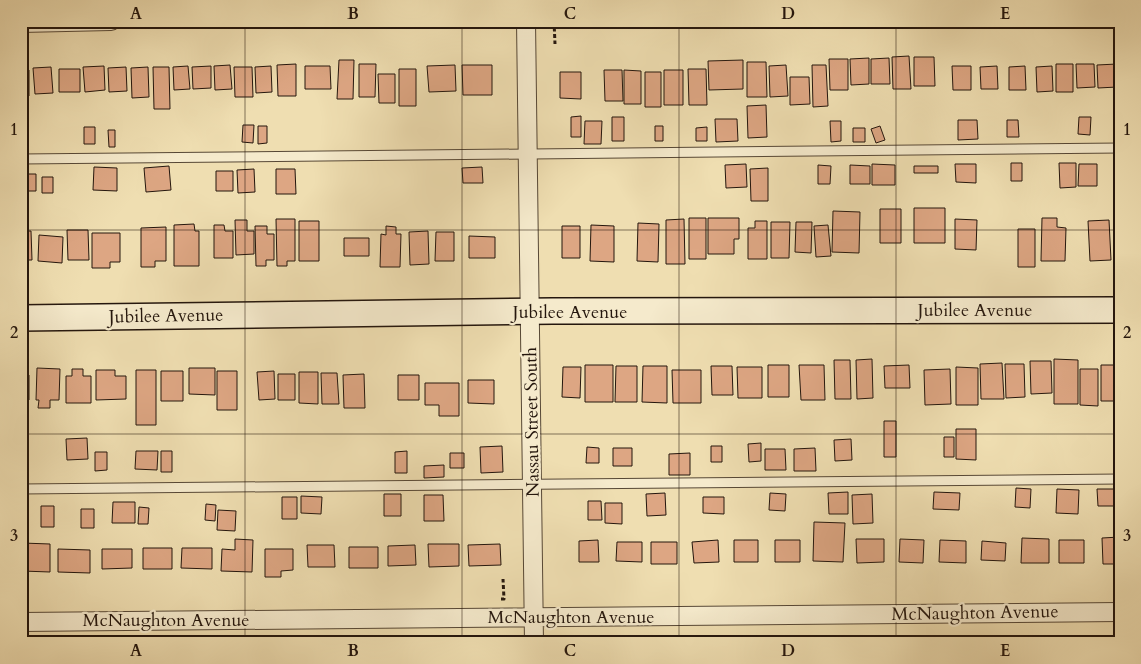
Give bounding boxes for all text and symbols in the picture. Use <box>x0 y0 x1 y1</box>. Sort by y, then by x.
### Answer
text: A <box>130 3 142 25</box>
text: B <box>347 3 359 25</box>
text: C <box>564 3 576 25</box>
text: D <box>781 3 795 25</box>
text: E <box>1000 3 1010 25</box>
text: 1 <box>10 119 18 141</box>
text: 1 <box>1123 119 1131 141</box>
street label: Jubilee Avenue <box>915 298 1032 323</box>
street label: Jubilee Avenue <box>510 300 627 325</box>
street label: Jubilee Avenue <box>105 302 224 330</box>
text: 2 <box>10 322 18 344</box>
text: 2 <box>1123 322 1131 344</box>
street label: Nassau Street South <box>518 347 546 497</box>
text: 3 <box>10 525 18 547</box>
text: 3 <box>1123 525 1131 547</box>
street label: McNaughton Avenue <box>891 599 1059 627</box>
street label: McNaughton Avenue <box>488 605 655 630</box>
street label: McNaughton Avenue <box>83 608 250 633</box>
text: A <box>130 640 142 662</box>
text: B <box>347 640 359 662</box>
text: C <box>564 640 576 662</box>
text: D <box>781 640 795 662</box>
text: E <box>1000 640 1010 662</box>

